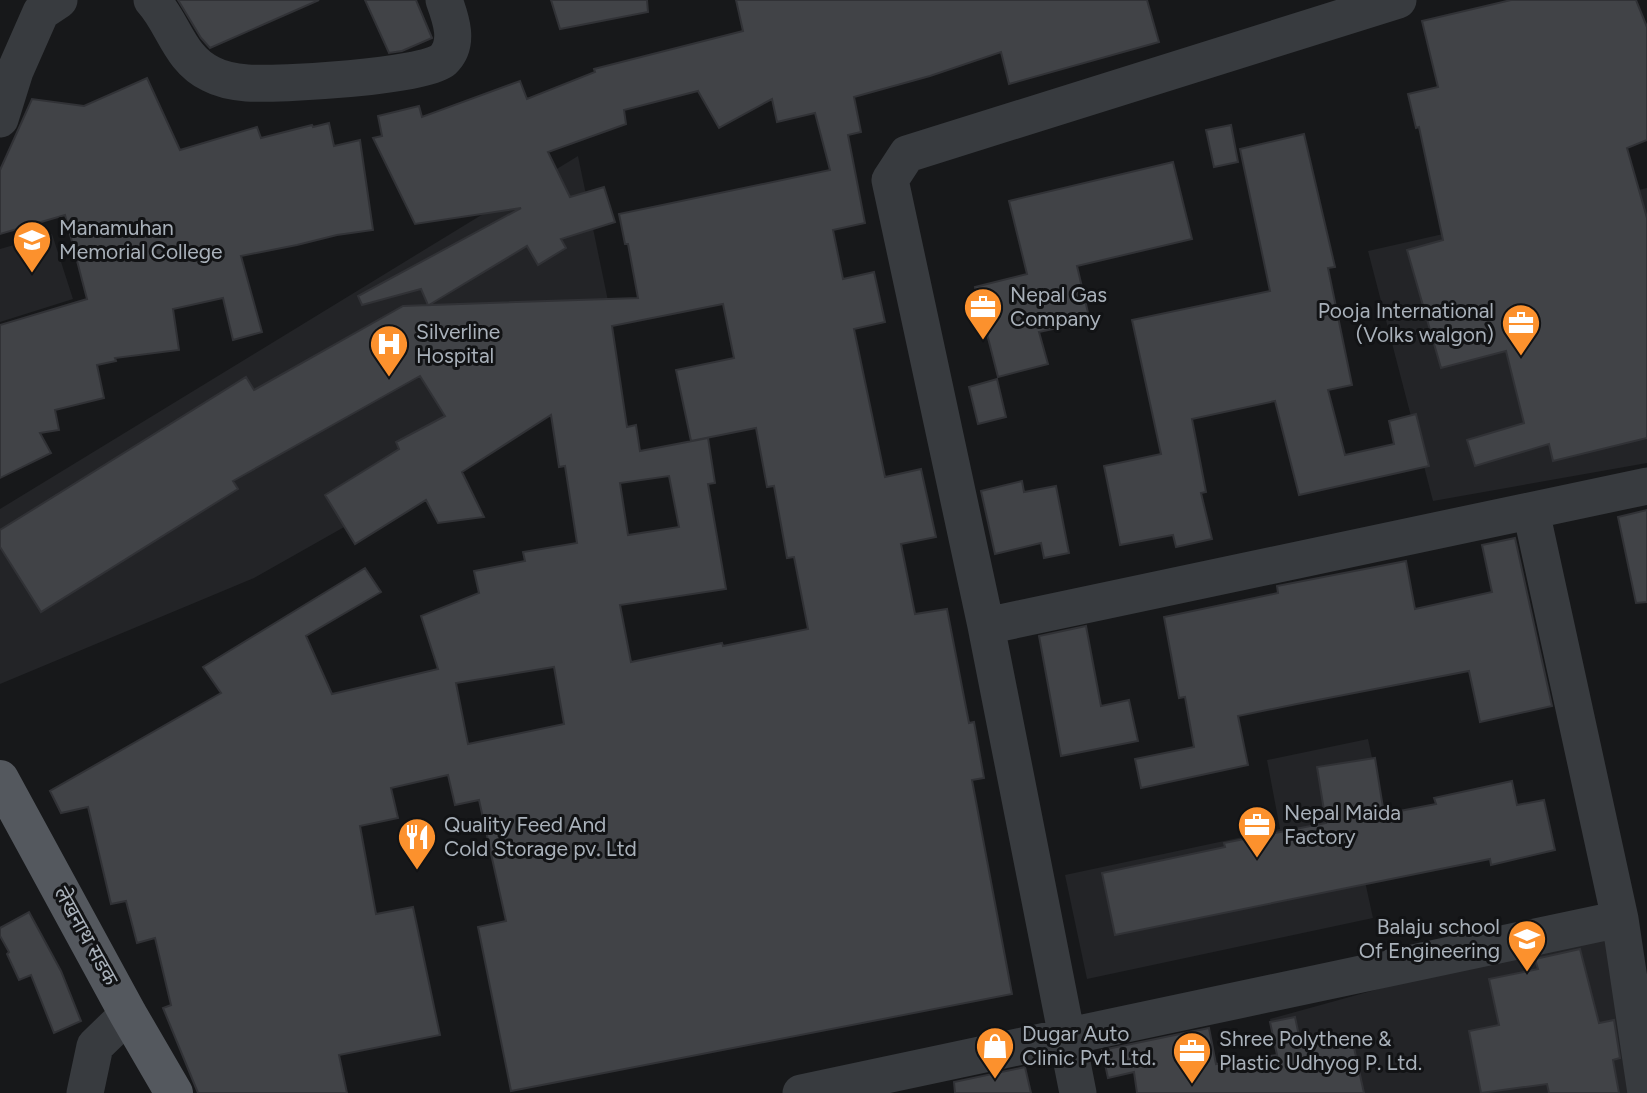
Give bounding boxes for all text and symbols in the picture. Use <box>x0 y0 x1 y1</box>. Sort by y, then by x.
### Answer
place label: Manamuhan Memorial College <box>59 215 223 264</box>
school or university icon: Manamuhan Memorial College <box>11 219 53 274</box>
place label: Nepal Gas Company <box>1010 282 1107 331</box>
office icon: Nepal Gas Company <box>962 286 1004 341</box>
place label: Pooja International (Volks walgon) <box>1318 298 1494 347</box>
office icon: Pooja International (Volks walgon) <box>1500 302 1542 357</box>
place label: Silverline Hospital <box>416 319 500 368</box>
hospital icon: Silverline Hospital <box>368 323 410 378</box>
place label: Nepal Maida Factory <box>1284 800 1401 849</box>
office icon: Nepal Maida Factory <box>1236 804 1278 859</box>
place label: Quality Feed And Cold Storage pv. Ltd <box>444 812 637 861</box>
restaurant icon: Quality Feed And Cold Storage pv. Ltd <box>396 816 438 871</box>
street label: लेखनाथ सडक <box>49 882 124 990</box>
place label: Balaju school Of Engineering <box>1359 914 1500 963</box>
school or university icon: Balaju school Of Engineering <box>1506 918 1548 973</box>
place label: Dugar Auto Clinic Pvt. Ltd. <box>1022 1021 1156 1070</box>
shop icon: Dugar Auto Clinic Pvt. Ltd. <box>974 1025 1016 1080</box>
place label: Shree Polythene & Plastic Udhyog P. Ltd. <box>1219 1026 1422 1075</box>
office icon: Shree Polythene & Plastic Udhyog P. Ltd. <box>1171 1030 1213 1085</box>

